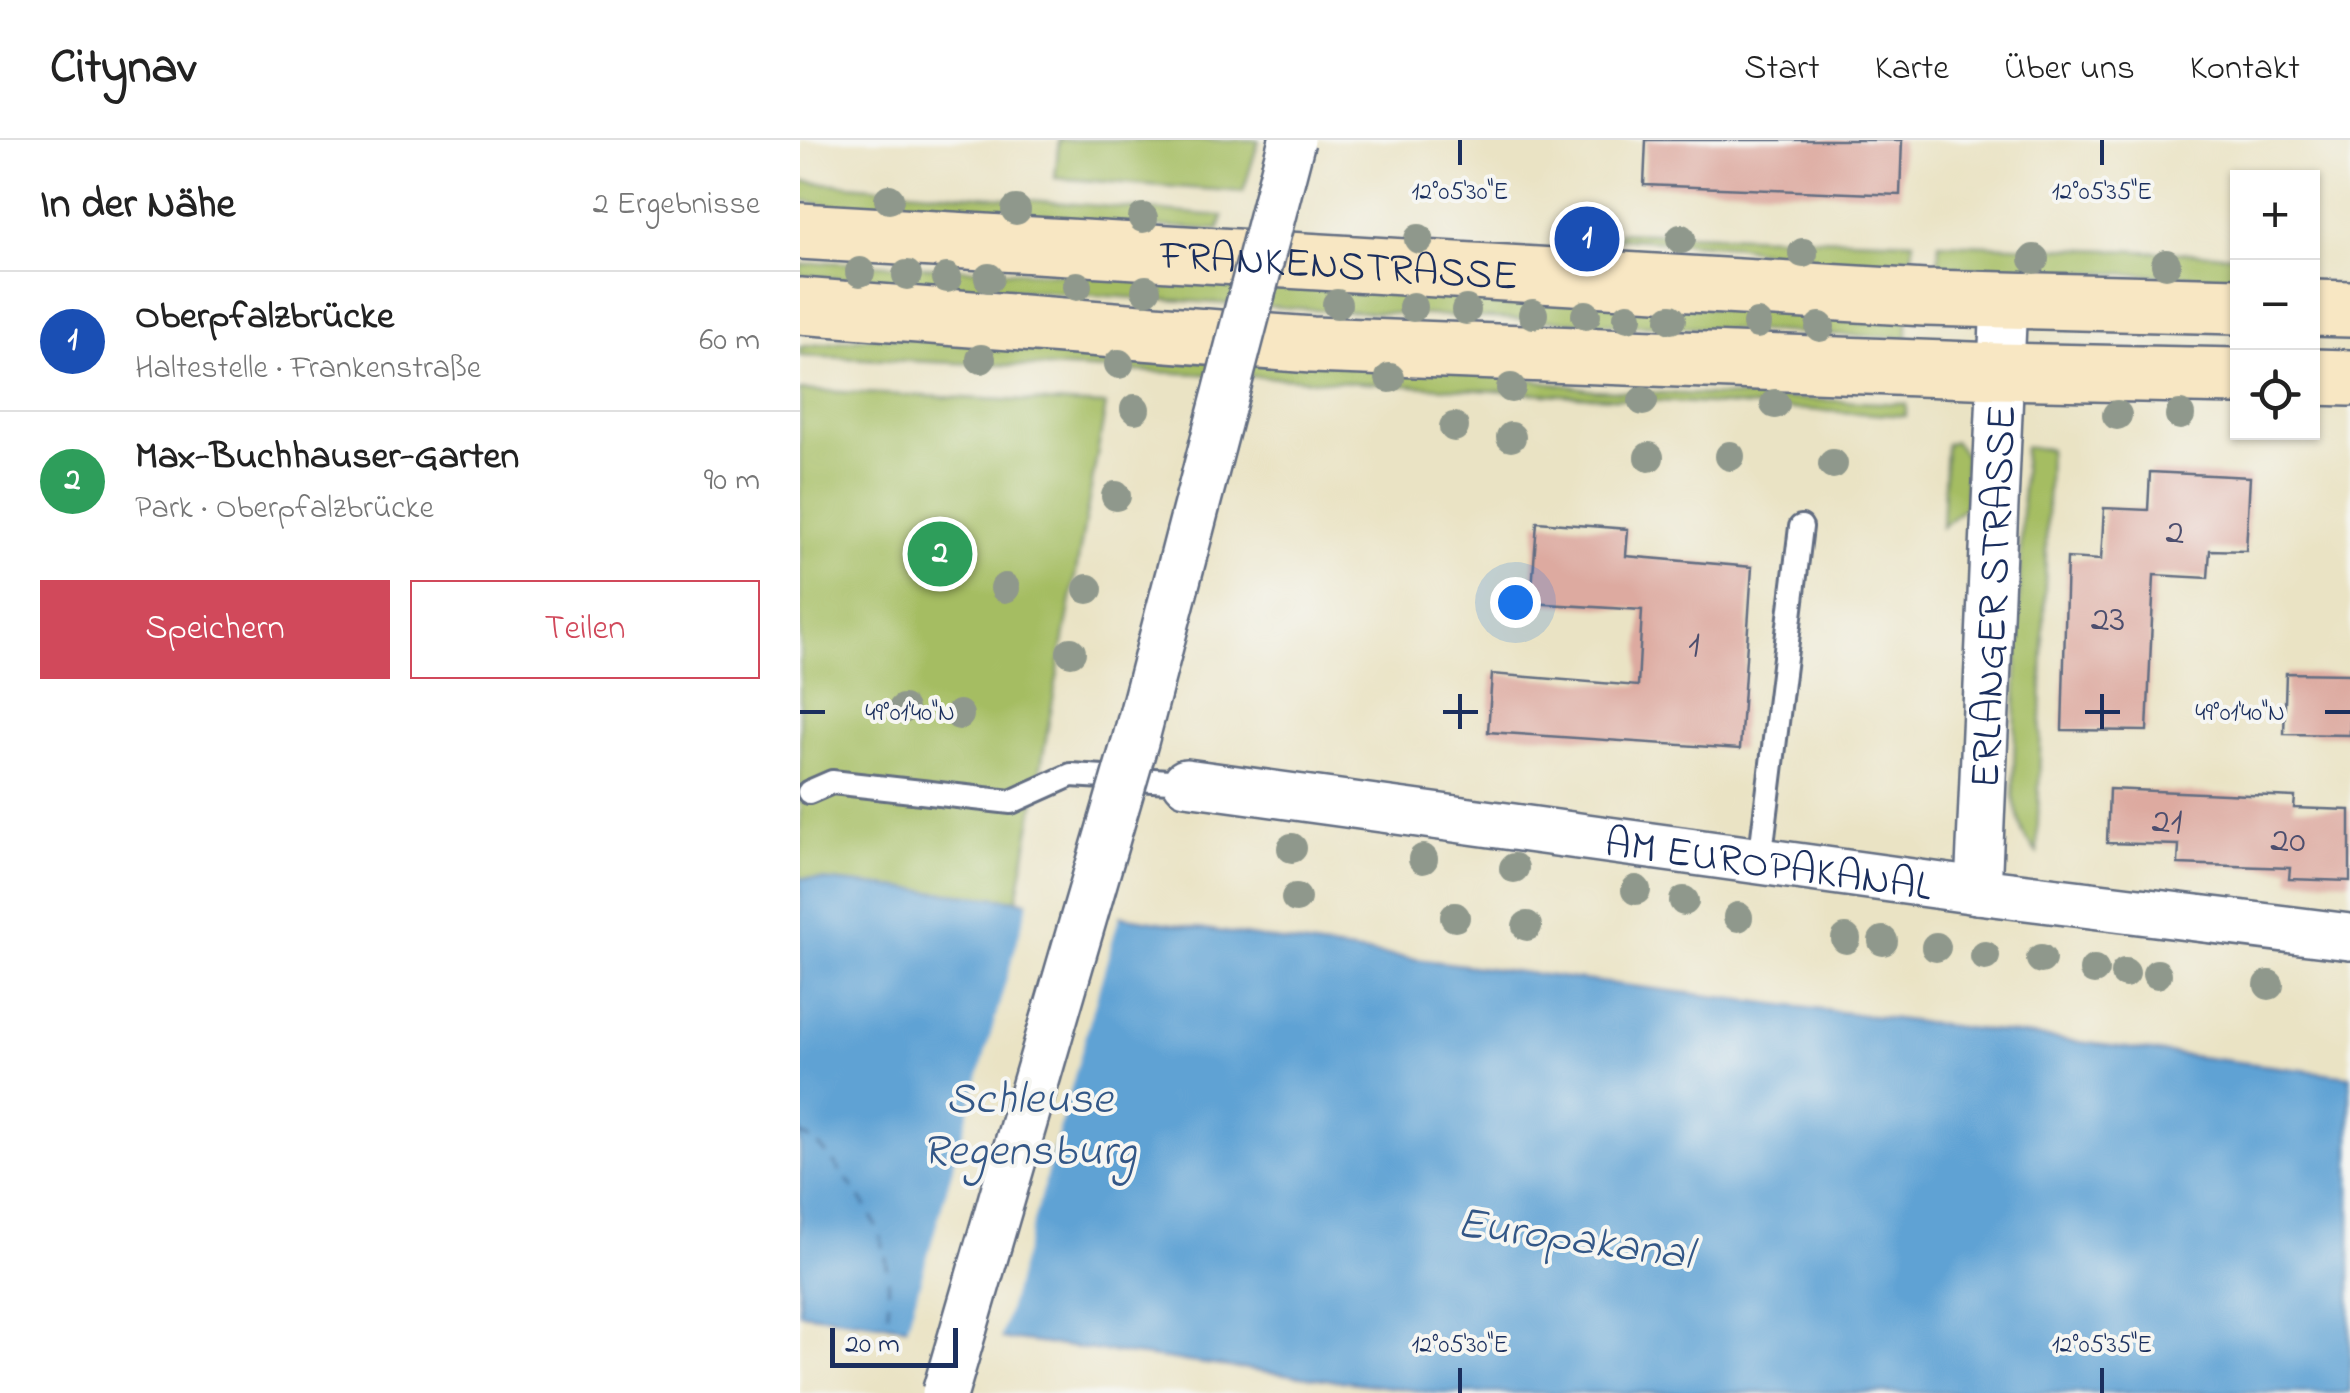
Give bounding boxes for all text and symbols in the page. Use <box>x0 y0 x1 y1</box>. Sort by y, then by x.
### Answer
text: Citynav <box>50 34 196 104</box>
text: Start <box>1744 44 1820 95</box>
text: Karte <box>1875 44 1949 95</box>
text: Über uns <box>2004 44 2135 95</box>
text: Kontakt <box>2190 44 2300 95</box>
map controls <box>2230 170 2320 440</box>
button: + <box>2230 170 2320 260</box>
text: In der Nähe <box>40 175 235 236</box>
text: 12°05'30"E <box>1412 175 1508 211</box>
text: 12°05'35"E <box>2052 175 2152 211</box>
text: 2 Ergebnisse <box>593 182 760 229</box>
pin: 1 <box>1554 202 1620 276</box>
street label: FRANKENSTRASSE <box>1157 226 1519 309</box>
button: − <box>2230 260 2320 350</box>
text: Oberpfalzbrücke <box>135 290 394 346</box>
text: 1 <box>67 318 78 365</box>
text: 60 m <box>699 318 760 365</box>
text: Haltestelle · Frankenstraße <box>135 346 481 393</box>
button: locate <box>2230 350 2320 440</box>
street label: ERLANGER STRASSE <box>1957 404 2034 789</box>
text: Max-Buchhauser-Garten <box>135 430 519 486</box>
text: 2 <box>65 458 80 505</box>
text: 90 m <box>704 458 760 505</box>
text: Park · Oberpfalzbrücke <box>135 486 434 533</box>
house number: 2 <box>2166 506 2184 562</box>
pin: 2 <box>908 516 972 592</box>
your location <box>1490 577 1541 628</box>
button: Speichern <box>40 580 390 679</box>
button: Teilen <box>410 580 760 679</box>
house number: 23 <box>2091 593 2125 649</box>
house number: 1 <box>1688 618 1700 674</box>
text: 49°01'40"N <box>865 696 955 732</box>
text: 49°01'40"N <box>2195 696 2285 732</box>
house number: 21 <box>2152 795 2182 851</box>
street label: AM EUROPAKANAL <box>1601 814 1935 919</box>
house number: 20 <box>2270 814 2306 870</box>
water label: Schleuse Regensburg <box>922 1068 1137 1186</box>
water label: Europakanal <box>1452 1192 1702 1291</box>
scale bar <box>830 1323 958 1368</box>
text: 20 m <box>845 1325 900 1366</box>
text: 12°05'30"E <box>1412 1328 1508 1364</box>
text: 12°05'35"E <box>2052 1328 2152 1364</box>

